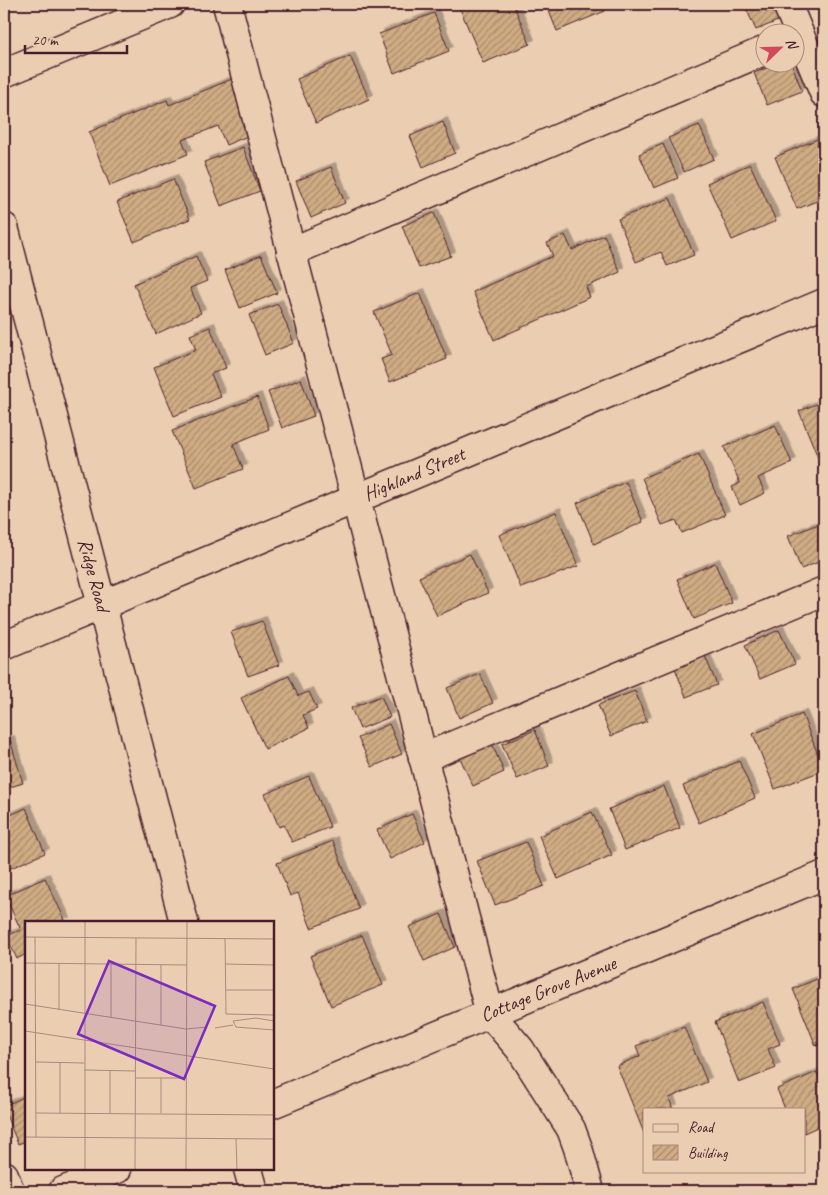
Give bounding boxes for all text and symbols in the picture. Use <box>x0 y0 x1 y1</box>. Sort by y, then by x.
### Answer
scale bar <box>25 22 128 54</box>
north arrow <box>756 22 806 72</box>
text: 20 m <box>32 31 59 50</box>
text: N <box>782 36 802 53</box>
street label: Highland Street <box>360 441 471 507</box>
street label: Ridge Road <box>72 536 117 617</box>
inset map <box>25 921 274 1170</box>
street label: Cottage Grove Avenue <box>477 950 621 1028</box>
legend <box>643 1108 806 1172</box>
text: Road <box>688 1118 715 1137</box>
text: Building <box>688 1144 728 1163</box>

